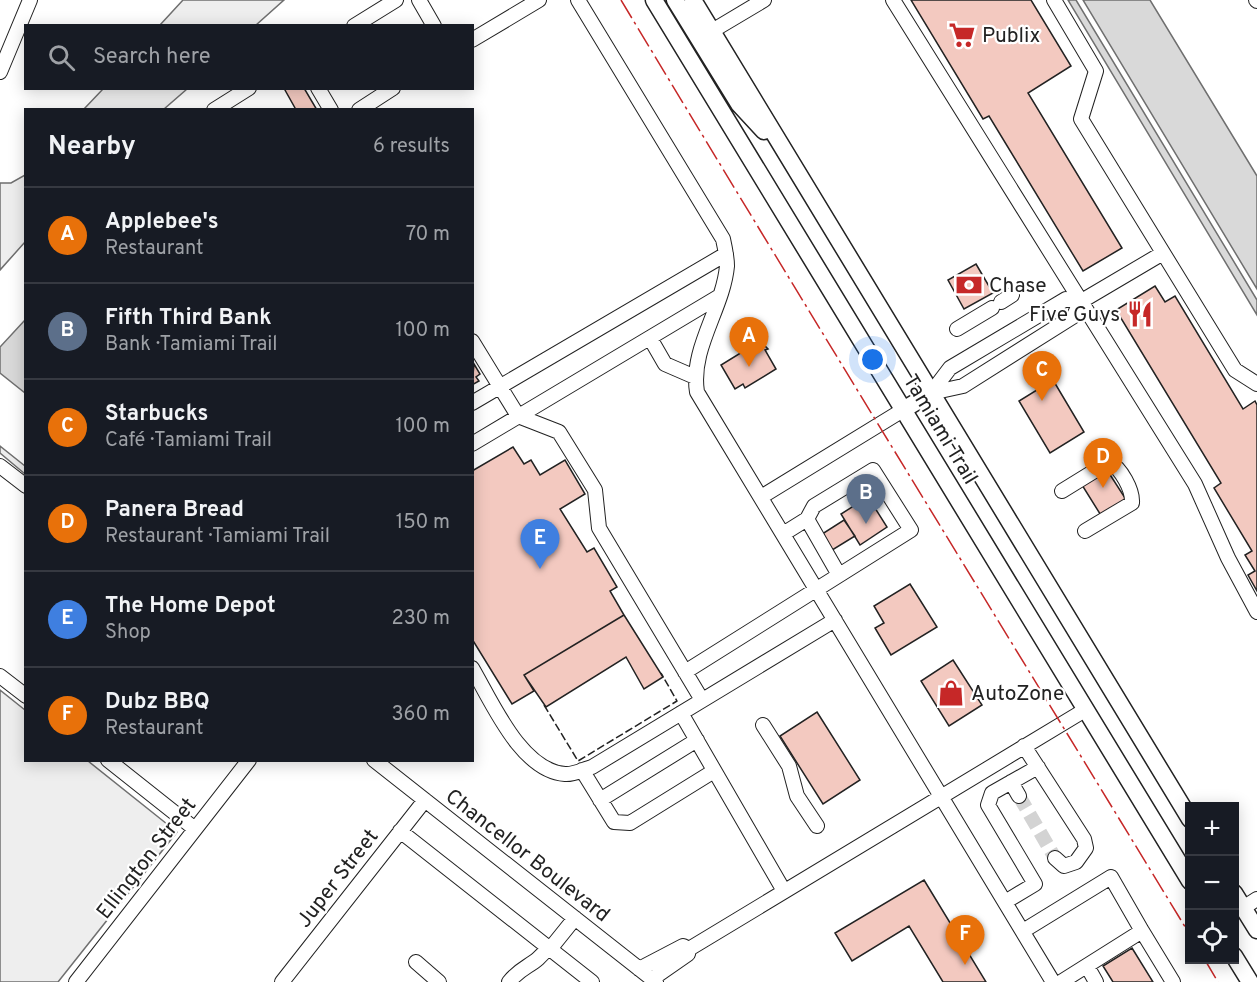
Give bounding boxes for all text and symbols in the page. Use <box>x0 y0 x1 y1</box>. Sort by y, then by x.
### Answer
supermarket icon: Publix <box>947 20 977 50</box>
place label: Publix <box>982 23 1040 50</box>
search box <box>24 24 474 90</box>
icon: search <box>45 41 78 74</box>
text: Search here <box>93 44 211 71</box>
text: Nearby <box>48 131 136 164</box>
text: 6 results <box>373 134 450 160</box>
text: Applebee's <box>105 209 219 236</box>
text: A <box>60 222 75 248</box>
text: 70 m <box>406 222 450 248</box>
text: Restaurant <box>105 236 204 262</box>
bank icon: Chase <box>954 270 984 300</box>
place label: Chase <box>989 273 1047 300</box>
restaurant icon: Five Guys <box>1125 299 1155 329</box>
place label: Five Guys <box>1029 302 1120 329</box>
text: Fifth Third Bank <box>105 305 271 332</box>
text: B <box>61 318 74 344</box>
text: 100 m <box>395 318 450 344</box>
pin: A <box>730 318 768 367</box>
text: Bank · Tamiami Trail <box>105 332 278 358</box>
your location <box>858 345 887 374</box>
pin: C <box>1022 352 1062 401</box>
street label: Tamiami Trail <box>896 370 983 490</box>
text: Starbucks <box>105 401 208 428</box>
text: C <box>61 414 74 440</box>
text: 100 m <box>395 414 450 440</box>
text: Café · Tamiami Trail <box>105 428 272 454</box>
pin: D <box>1084 438 1122 488</box>
pin: B <box>846 474 886 524</box>
text: Panera Bread <box>105 497 244 524</box>
text: D <box>60 510 75 536</box>
text: 150 m <box>396 510 450 536</box>
pin: E <box>520 520 560 569</box>
text: Restaurant · Tamiami Trail <box>105 524 330 550</box>
text: The Home Depot <box>105 593 276 620</box>
text: E <box>61 606 74 632</box>
text: 230 m <box>391 606 450 632</box>
text: Shop <box>105 620 151 646</box>
shop icon: AutoZone <box>936 678 966 708</box>
place label: AutoZone <box>971 681 1064 708</box>
text: Dubz BBQ <box>105 689 210 716</box>
text: F <box>62 702 73 728</box>
text: 360 m <box>392 702 450 728</box>
text: Restaurant <box>105 716 204 742</box>
street label: Chancellor Boulevard <box>439 783 615 929</box>
street label: Ellington Street <box>91 793 203 925</box>
map controls <box>1185 802 1239 964</box>
button: + <box>1185 802 1239 856</box>
street label: Juper Street <box>291 824 385 934</box>
button: − <box>1185 856 1239 910</box>
button: locate <box>1185 910 1239 964</box>
pin: F <box>946 916 984 965</box>

